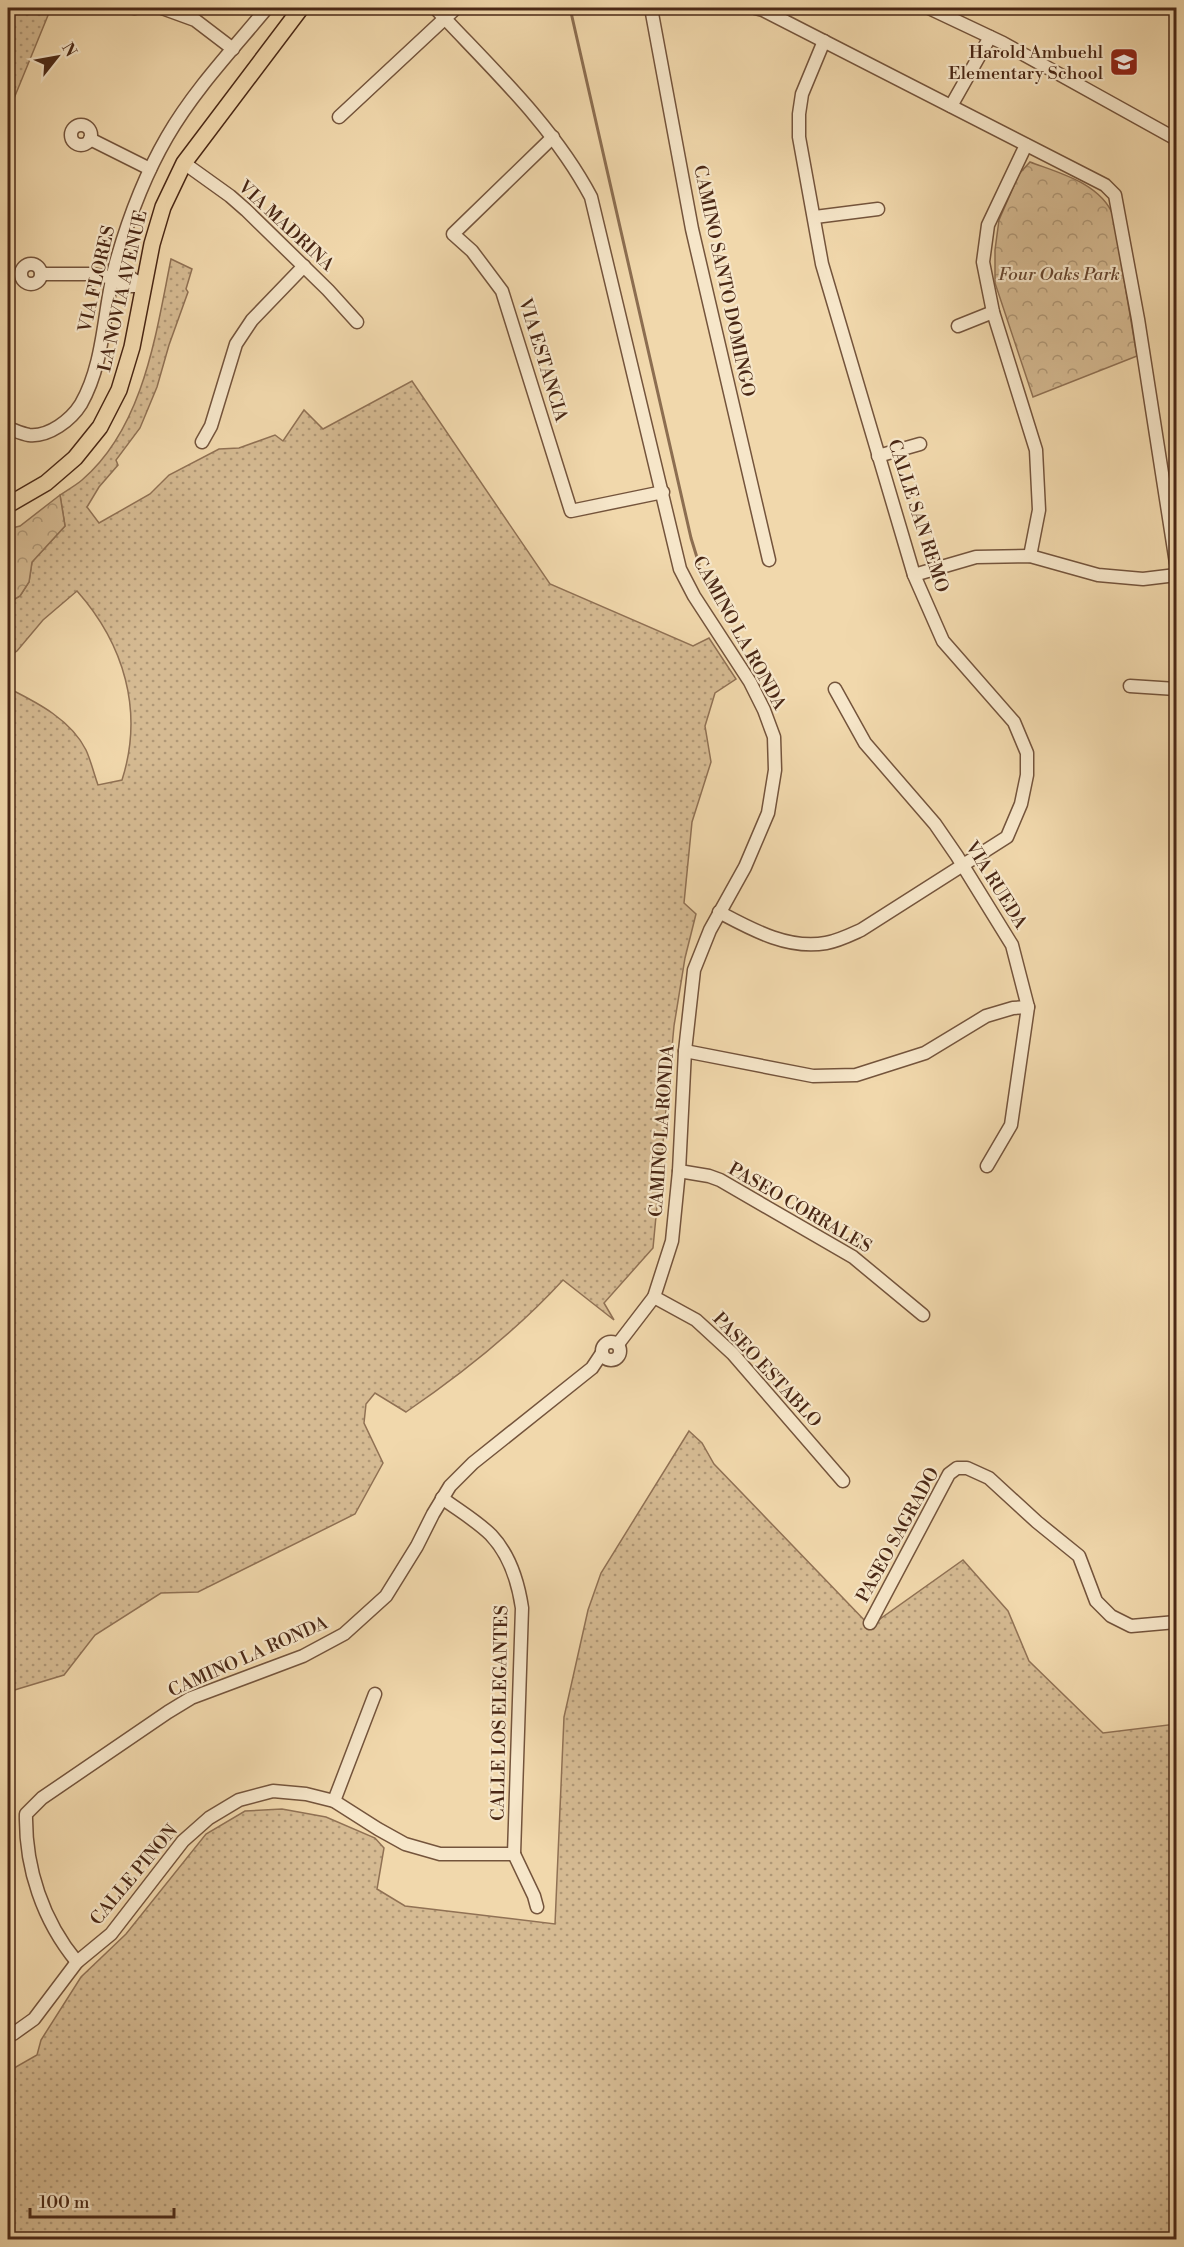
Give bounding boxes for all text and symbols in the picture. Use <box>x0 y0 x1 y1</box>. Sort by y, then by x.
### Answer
north arrow <box>27 27 87 87</box>
text: N <box>57 39 81 61</box>
place label: Harold Ambuehl Elementary School <box>948 41 1104 85</box>
school or university icon: Harold Ambuehl Elementary School <box>1108 46 1140 78</box>
street label: CAMINO SANTO DOMINGO <box>688 163 760 399</box>
street label: VIA MADRINA <box>232 175 339 277</box>
street label: LA NOVIA AVENUE <box>93 208 153 374</box>
street label: VIA FLORES <box>73 223 120 336</box>
park label: Four Oaks Park <box>998 263 1120 286</box>
street label: VIA ESTANCIA <box>513 295 573 425</box>
street label: CALLE SAN REMO <box>882 437 954 595</box>
street label: CAMINO LA RONDA <box>687 552 791 715</box>
street label: VIA RUEDA <box>960 836 1032 934</box>
street label: CAMINO LA RONDA <box>645 1044 680 1218</box>
street label: PASEO CORRALES <box>724 1158 876 1258</box>
street label: PASEO ESTABLO <box>708 1308 826 1432</box>
street label: PASEO SAGRADO <box>851 1464 945 1606</box>
street label: CALLE LOS ELEGANTES <box>487 1605 513 1821</box>
street label: CAMINO LA RONDA <box>165 1611 332 1703</box>
street label: CALLE PINON <box>85 1819 183 1930</box>
scale bar <box>30 2181 174 2219</box>
text: 100 m <box>39 2191 90 2214</box>

